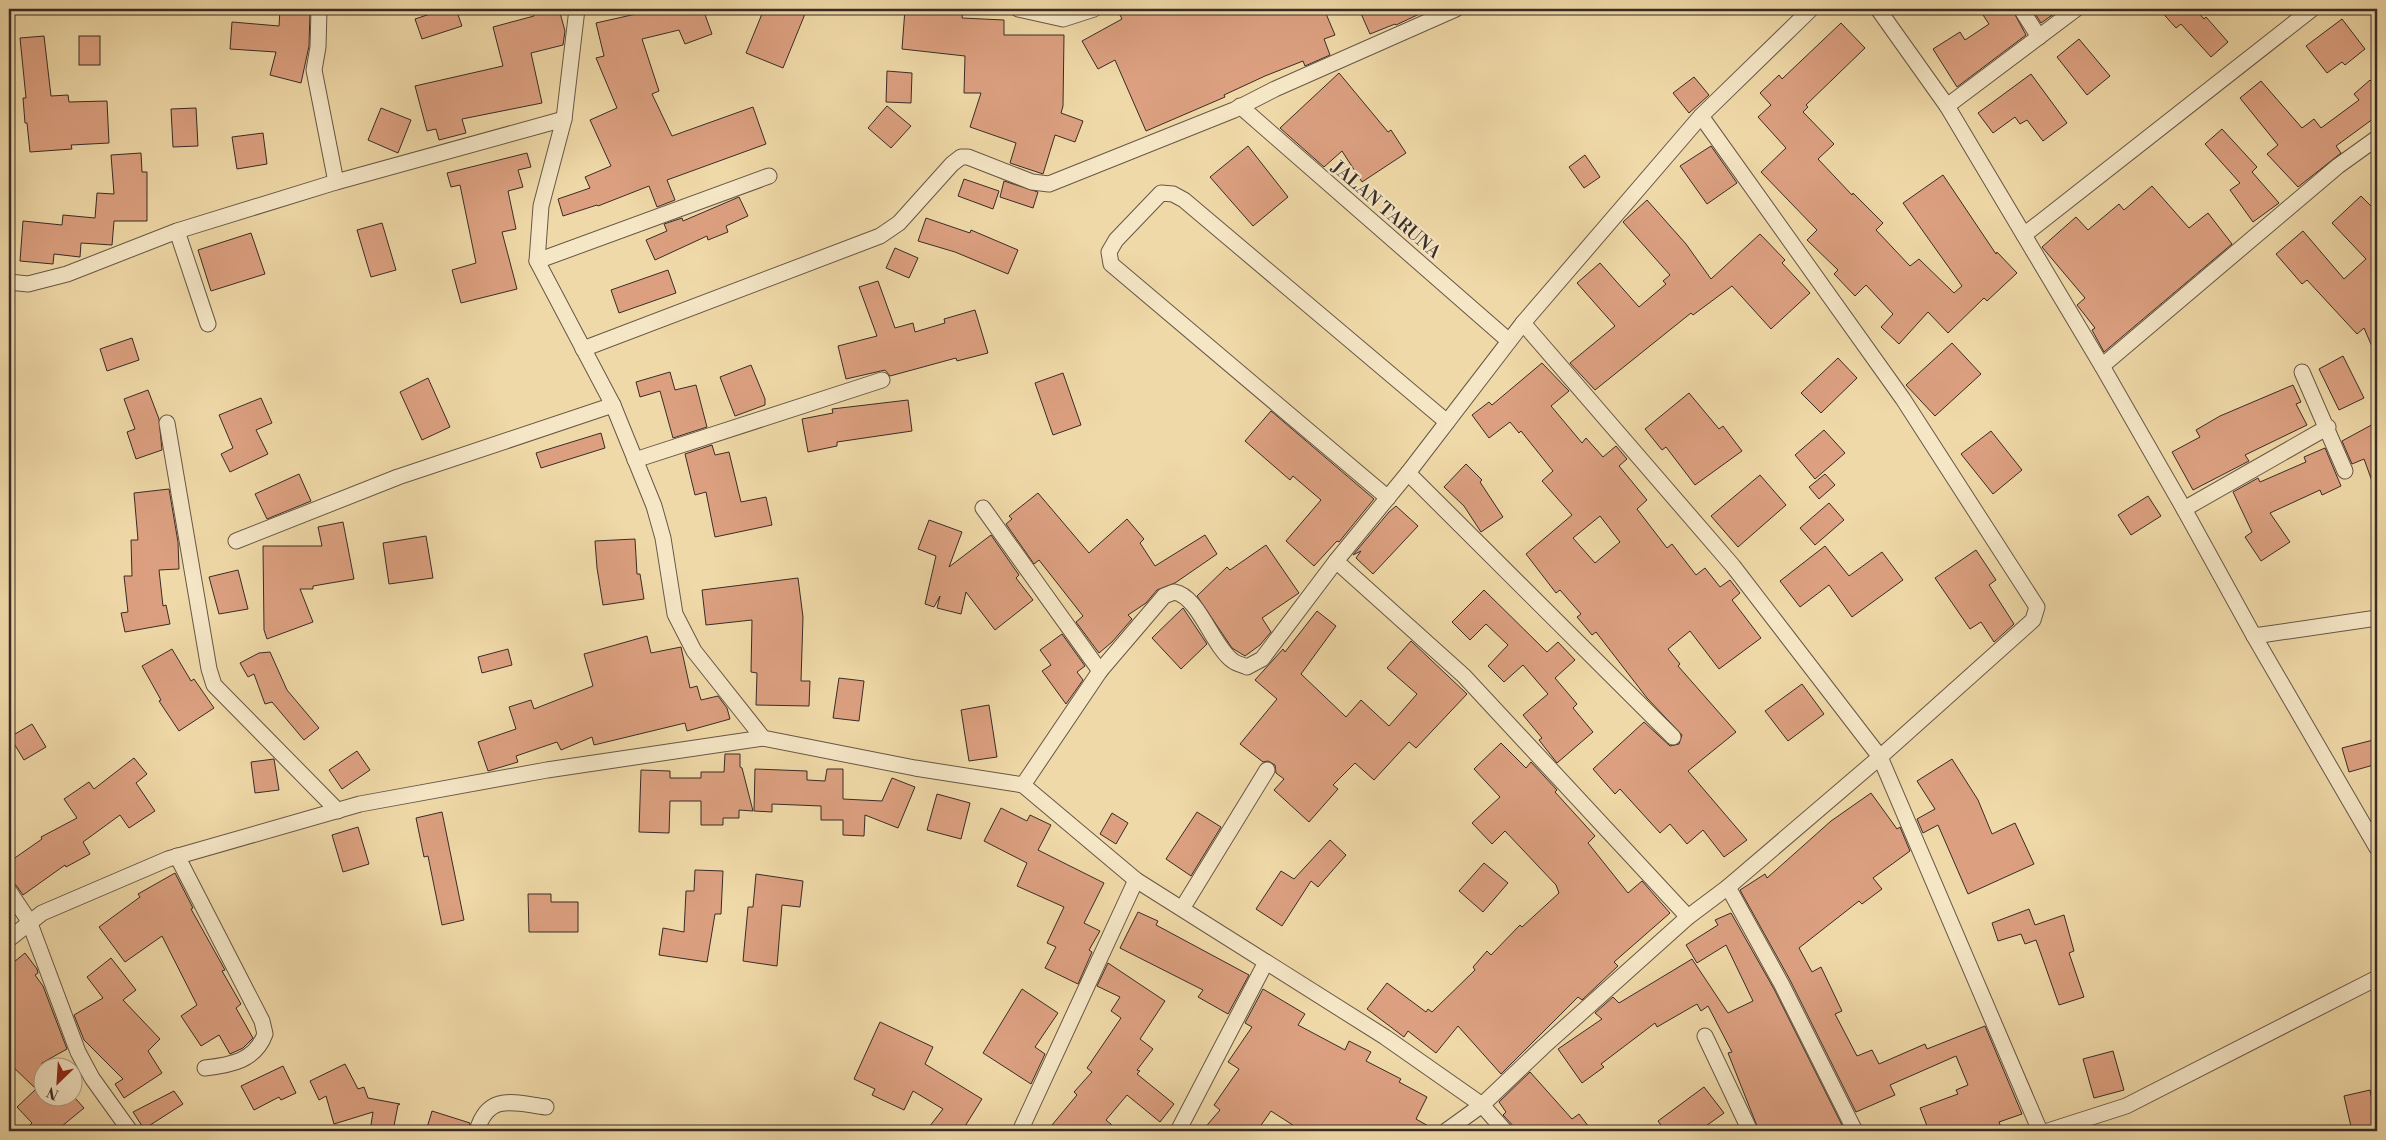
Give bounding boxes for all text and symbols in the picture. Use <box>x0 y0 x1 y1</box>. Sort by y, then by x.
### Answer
street label: JALAN TARUNA <box>1326 156 1446 264</box>
north arrow <box>32 1058 82 1108</box>
text: N <box>44 1082 62 1103</box>

